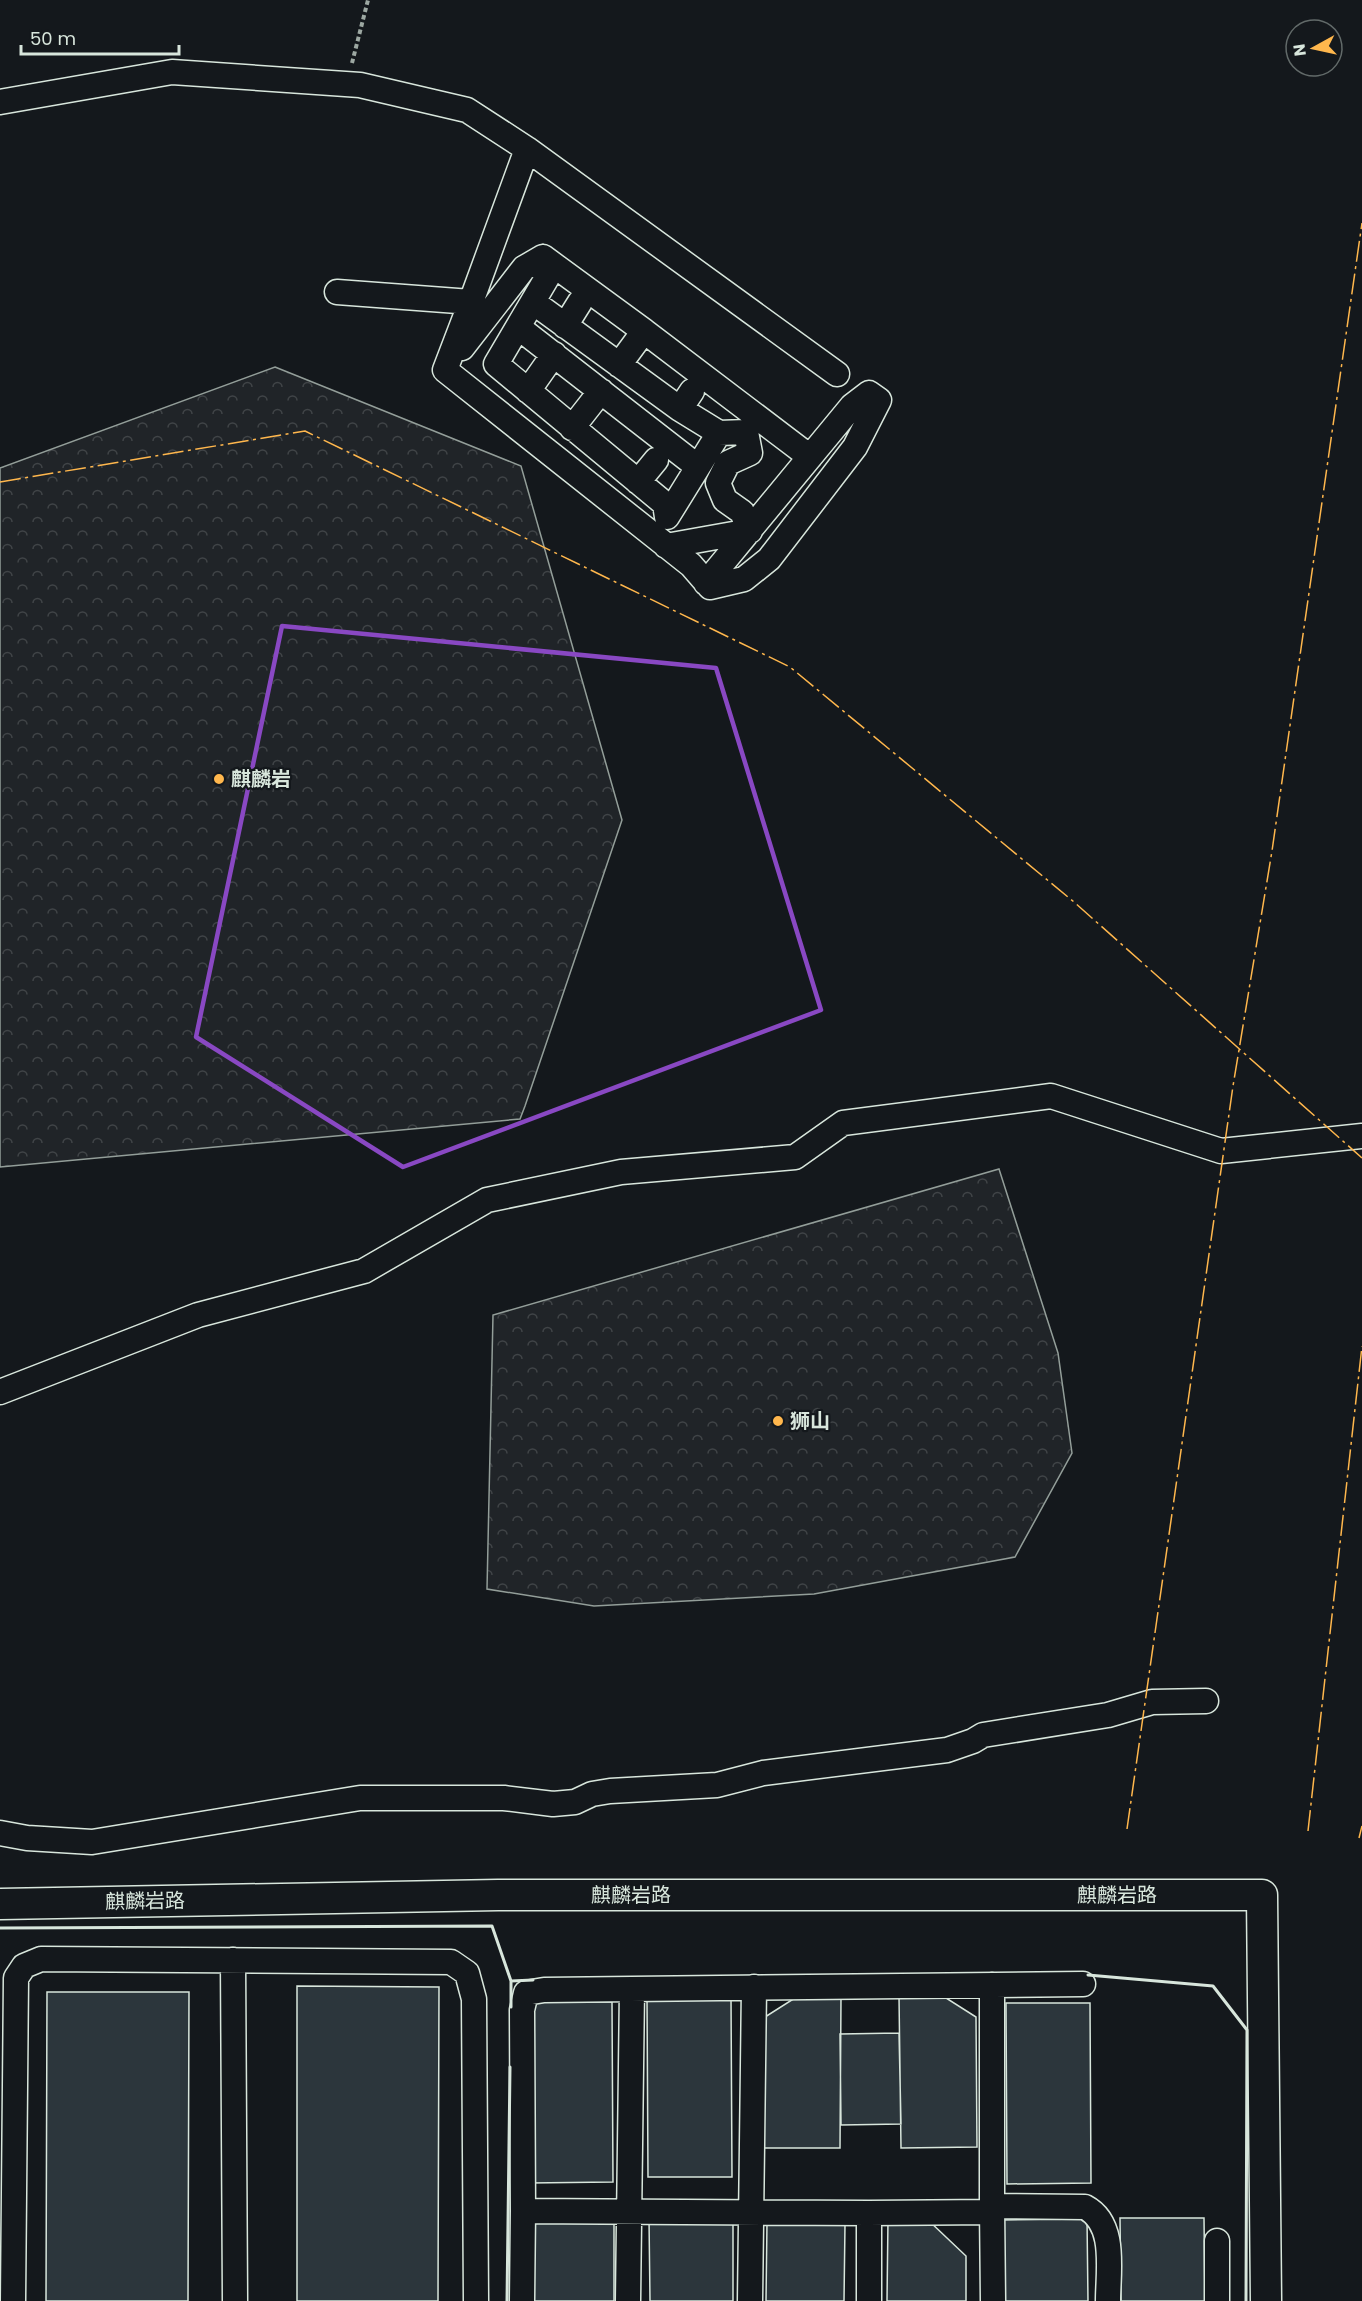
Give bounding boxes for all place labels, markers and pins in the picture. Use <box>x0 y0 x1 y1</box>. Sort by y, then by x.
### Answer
place label: 麒麟岩 <box>231 765 291 793</box>
marker: 麒麟岩 <box>212 772 226 786</box>
place label: 狮山 <box>790 1407 830 1435</box>
marker: 狮山 <box>771 1414 785 1428</box>

